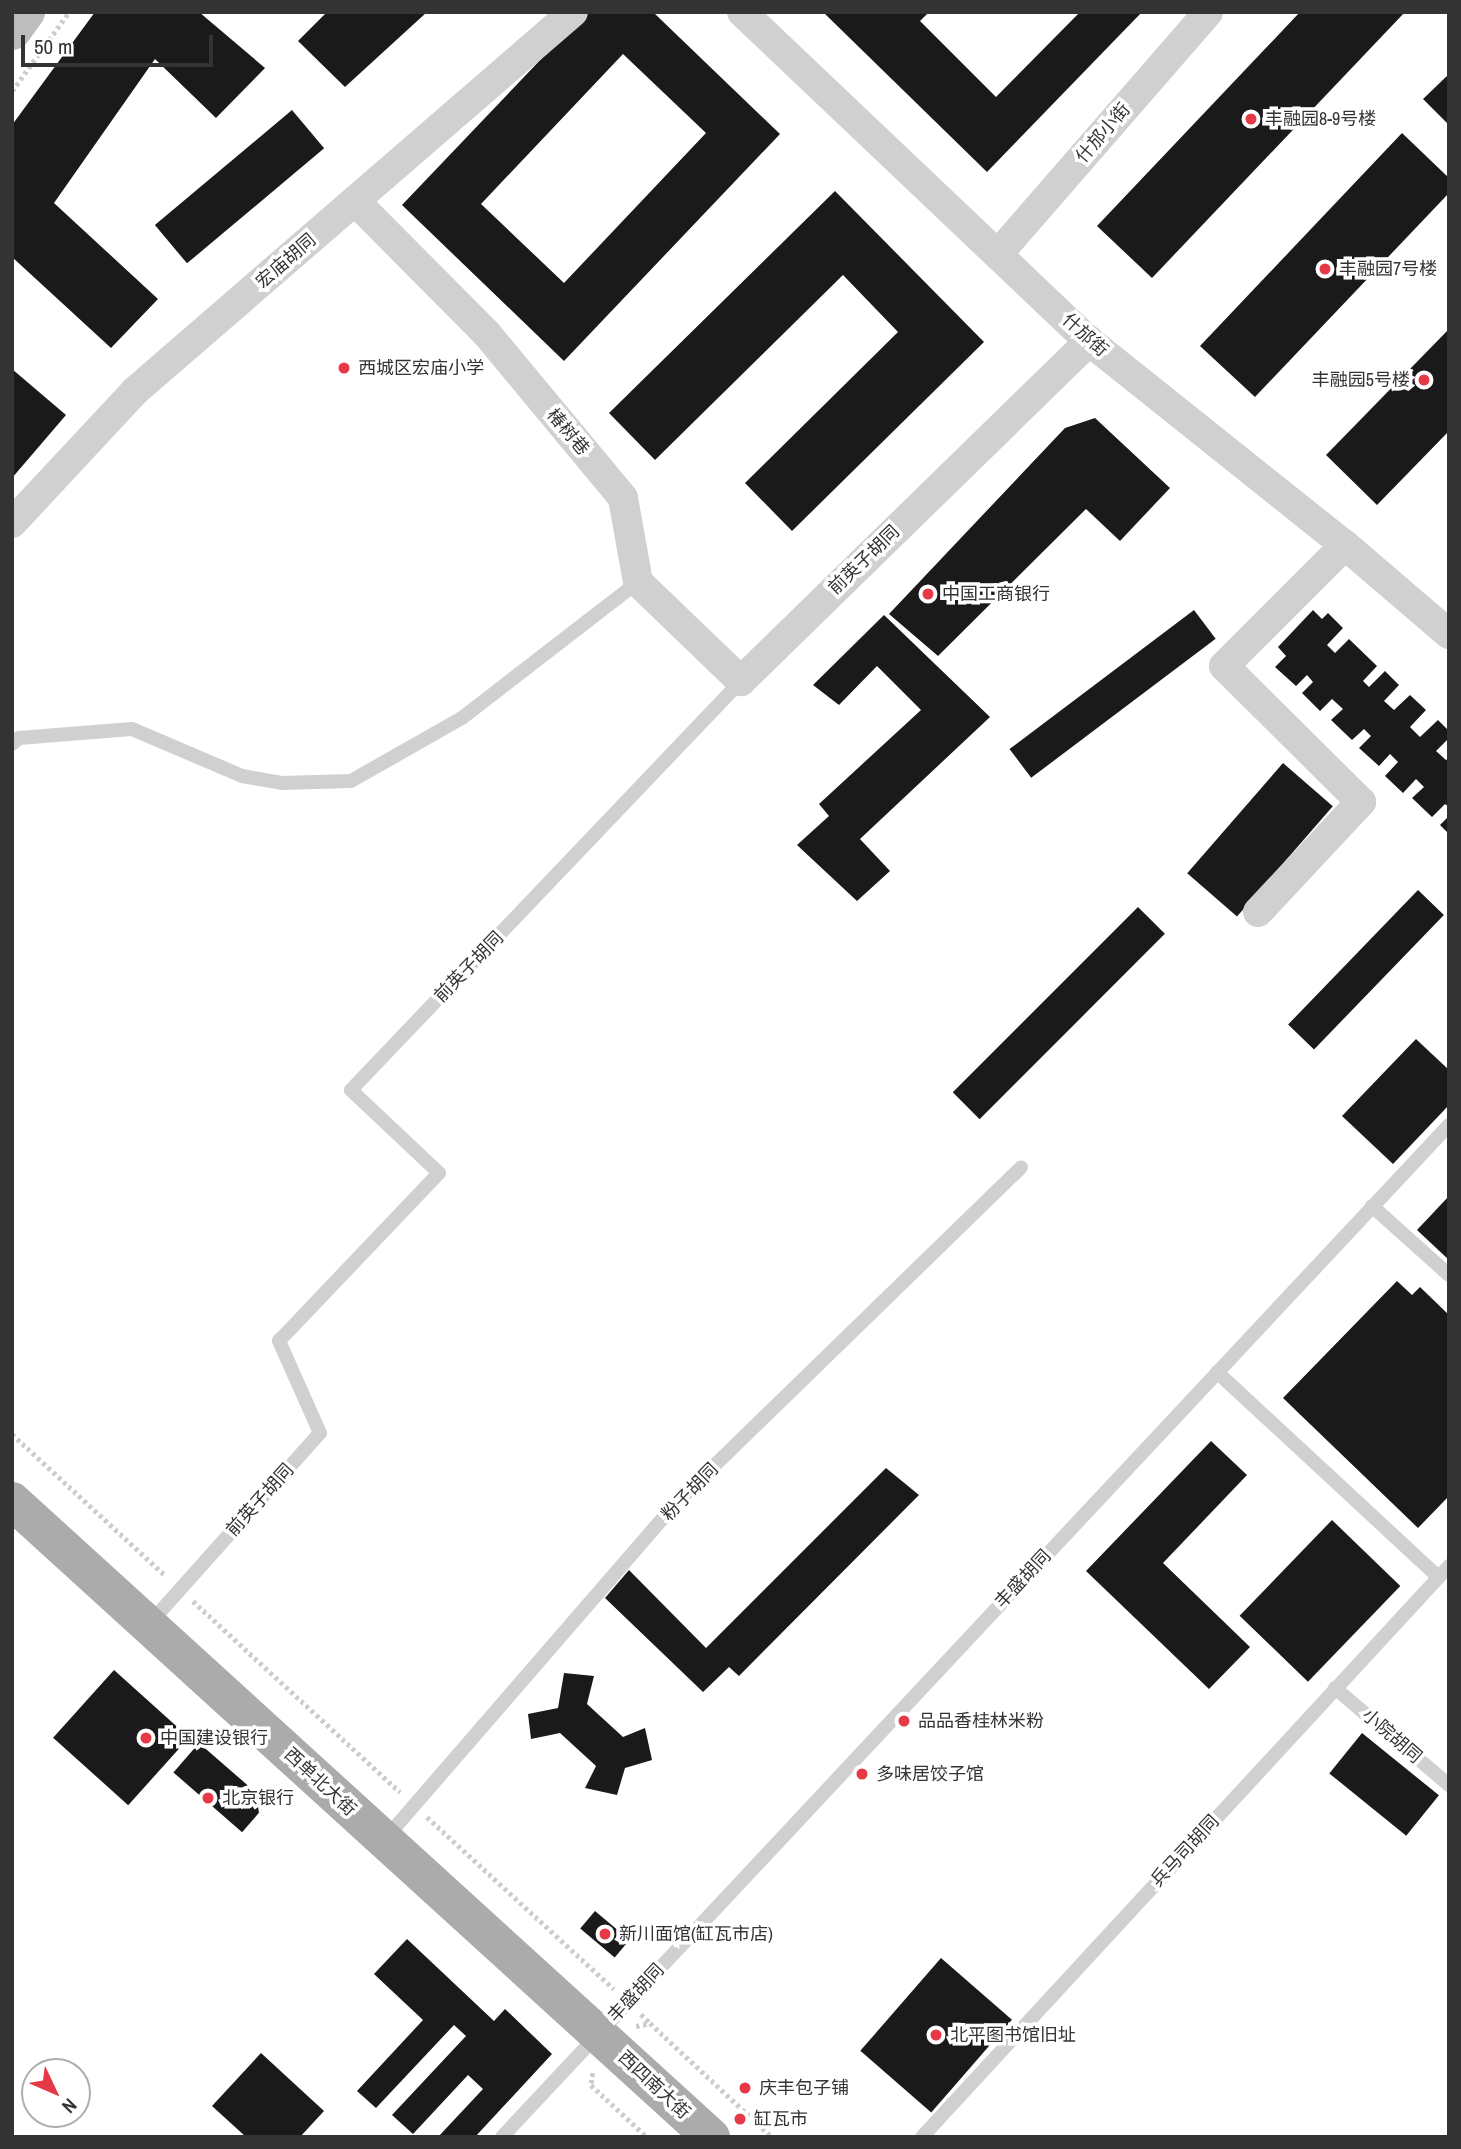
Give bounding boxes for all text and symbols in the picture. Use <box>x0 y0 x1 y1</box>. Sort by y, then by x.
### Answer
scale bar <box>24 21 217 65</box>
text: 50 m <box>34 32 72 61</box>
street label: 什邡小街 <box>1071 99 1135 167</box>
place label: 丰融园8-9号楼 <box>1265 108 1376 130</box>
marker: 丰融园8-9号楼 <box>1243 111 1259 127</box>
street label: 宏庙胡同 <box>252 229 320 293</box>
place label: 丰融园7号楼 <box>1339 258 1437 280</box>
marker: 丰融园7号楼 <box>1317 261 1333 277</box>
street label: 什邡街 <box>1058 309 1112 361</box>
place label: 西城区宏庙小学 <box>358 357 484 379</box>
marker: 西城区宏庙小学 <box>336 360 352 376</box>
place label: 丰融园5号楼 <box>1312 369 1410 391</box>
marker: 丰融园5号楼 <box>1416 372 1432 388</box>
street label: 椿树巷 <box>542 404 594 460</box>
street label: 前英子胡同 <box>824 521 904 599</box>
place label: 中国工商银行 <box>942 583 1050 605</box>
marker: 中国工商银行 <box>920 586 936 602</box>
street label: 前英子胡同 <box>430 927 508 1007</box>
street label: 前英子胡同 <box>222 1459 298 1541</box>
street label: 粉子胡同 <box>657 1459 723 1525</box>
street label: 丰盛胡同 <box>991 1545 1055 1613</box>
street label: 小院胡同 <box>1358 1704 1426 1768</box>
place label: 品品香桂林米粉 <box>918 1710 1044 1732</box>
marker: 品品香桂林米粉 <box>896 1713 912 1729</box>
place label: 中国建设银行 <box>160 1727 268 1749</box>
marker: 中国建设银行 <box>138 1730 154 1746</box>
street label: 西单北大街 <box>280 1743 360 1821</box>
place label: 多味居饺子馆 <box>876 1763 984 1785</box>
marker: 多味居饺子馆 <box>854 1766 870 1782</box>
place label: 北京银行 <box>222 1787 294 1809</box>
marker: 北京银行 <box>200 1790 216 1806</box>
street label: 兵马司胡同 <box>1146 1811 1224 1891</box>
place label: 新川面馆(缸瓦市店) <box>619 1923 773 1945</box>
marker: 新川面馆(缸瓦市店) <box>597 1926 613 1942</box>
street label: 丰盛胡同 <box>604 1959 668 2027</box>
place label: 北平图书馆旧址 <box>950 2024 1076 2046</box>
marker: 北平图书馆旧址 <box>928 2027 944 2043</box>
street label: 西四南大街 <box>614 2046 694 2124</box>
north arrow <box>21 2058 91 2128</box>
place label: 庆丰包子铺 <box>759 2077 849 2099</box>
marker: 庆丰包子铺 <box>737 2080 753 2096</box>
text: N <box>56 2093 83 2119</box>
place label: 缸瓦市 <box>754 2108 808 2130</box>
marker: 缸瓦市 <box>732 2111 748 2127</box>

